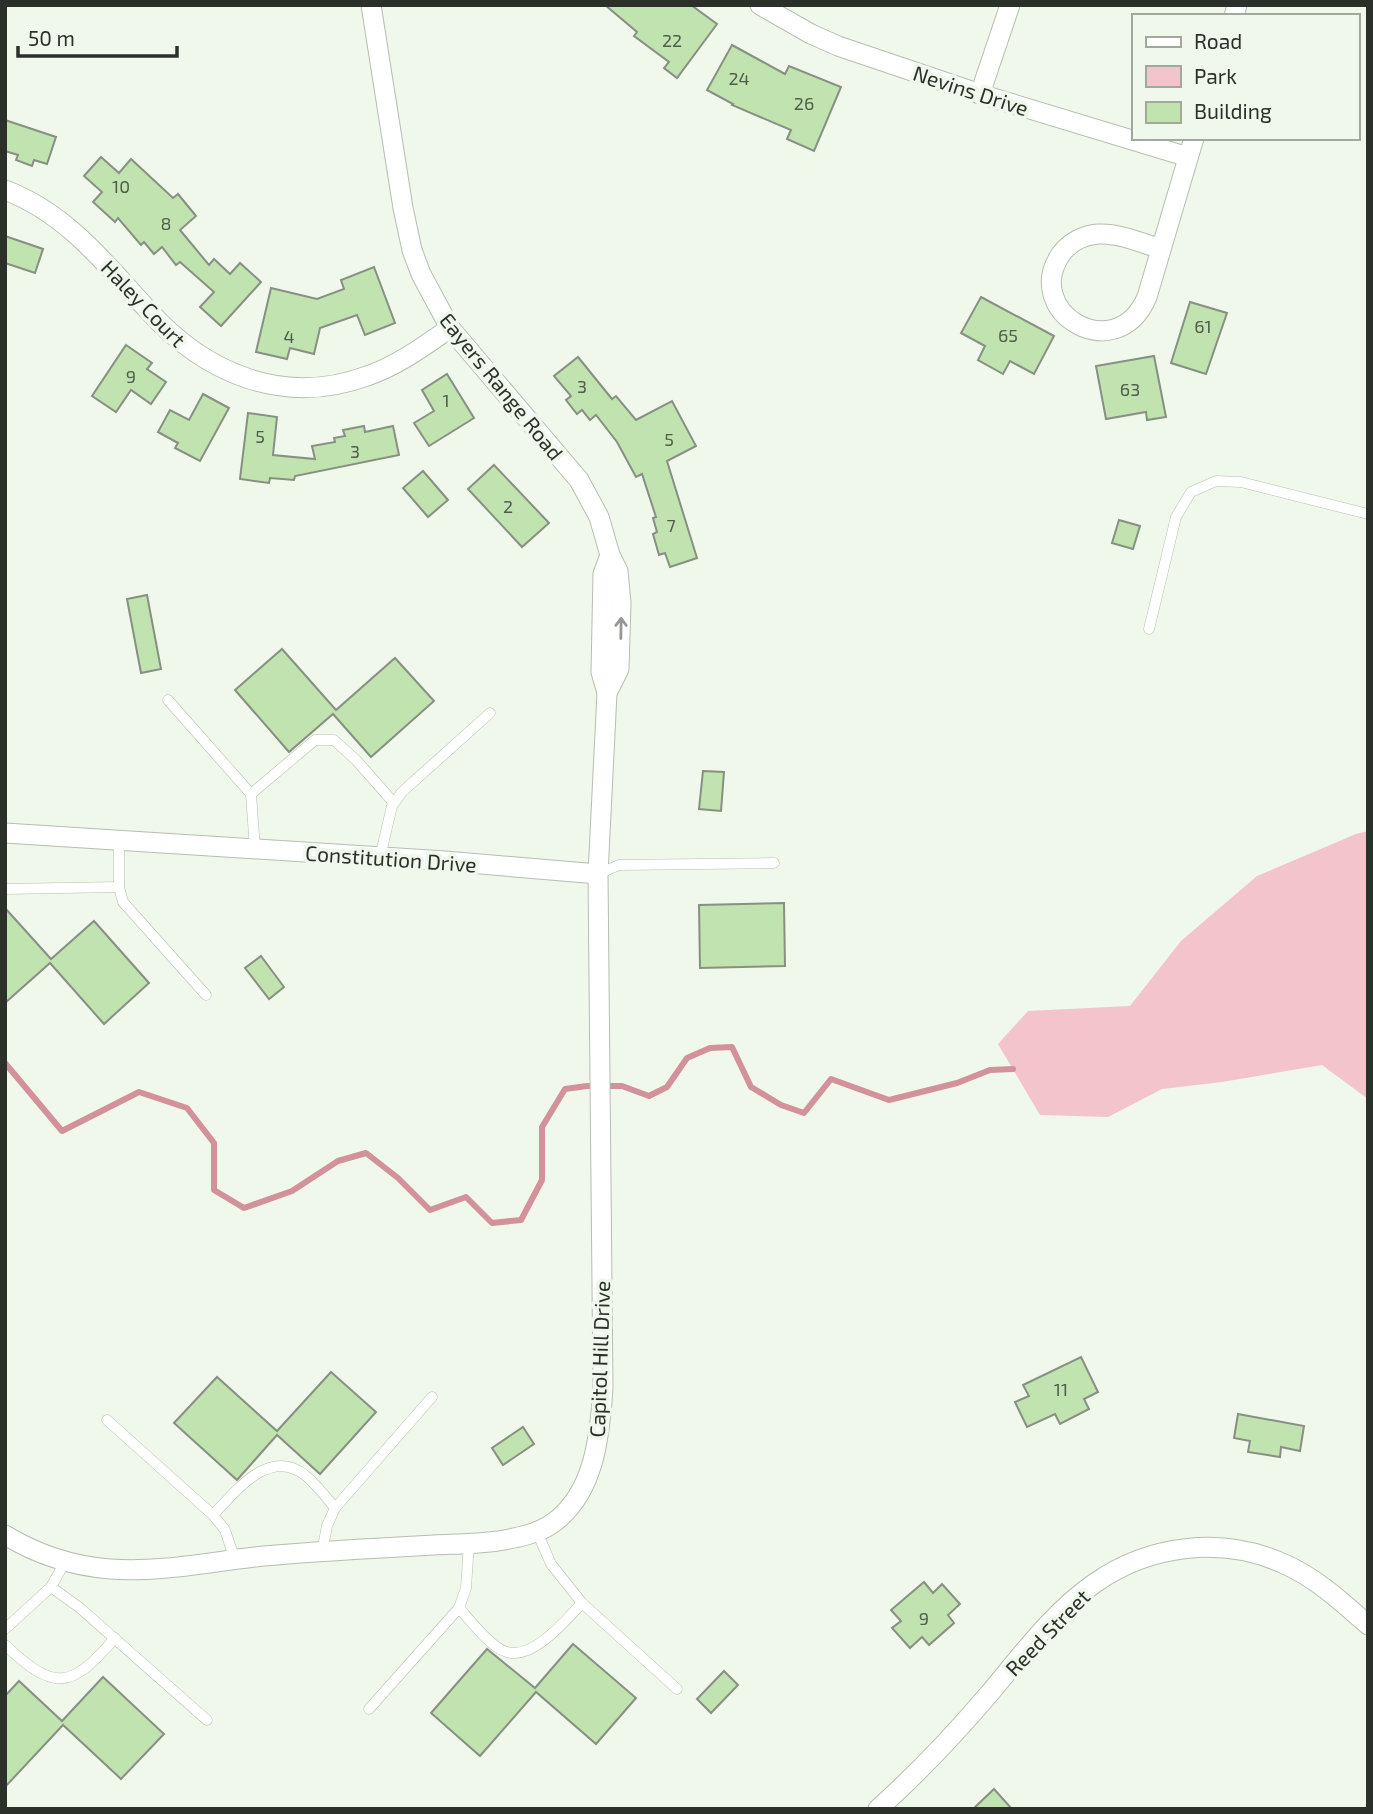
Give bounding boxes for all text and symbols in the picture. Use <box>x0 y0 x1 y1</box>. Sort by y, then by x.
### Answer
scale bar <box>18 14 177 58</box>
legend <box>1132 14 1359 140</box>
text: 50 m <box>28 25 75 50</box>
text: Road <box>1194 28 1242 53</box>
house number: 22 <box>662 29 682 51</box>
street label: Nevins Drive <box>910 60 1032 120</box>
text: Park <box>1194 63 1237 88</box>
house number: 24 <box>728 67 750 89</box>
house number: 26 <box>794 92 814 114</box>
text: Building <box>1194 98 1272 123</box>
house number: 10 <box>112 175 130 197</box>
house number: 8 <box>161 212 171 234</box>
street label: Haley Court <box>97 255 191 351</box>
street label: Eayers Range Road <box>435 307 569 465</box>
house number: 61 <box>1194 315 1212 337</box>
house number: 65 <box>998 324 1018 346</box>
house number: 4 <box>283 325 295 347</box>
house number: 9 <box>126 365 136 387</box>
house number: 3 <box>577 375 587 397</box>
house number: 63 <box>1120 378 1140 400</box>
house number: 1 <box>442 389 450 411</box>
house number: 5 <box>255 425 265 447</box>
house number: 5 <box>664 428 674 450</box>
house number: 3 <box>350 440 360 462</box>
house number: 2 <box>503 495 513 517</box>
house number: 7 <box>666 514 676 536</box>
one-way arrow <box>614 616 628 639</box>
street label: Constitution Drive <box>304 840 478 876</box>
street label: Capitol Hill Drive <box>584 1280 614 1438</box>
house number: 11 <box>1054 1378 1068 1400</box>
street label: Reed Street <box>1000 1584 1094 1680</box>
house number: 9 <box>919 1607 929 1629</box>

